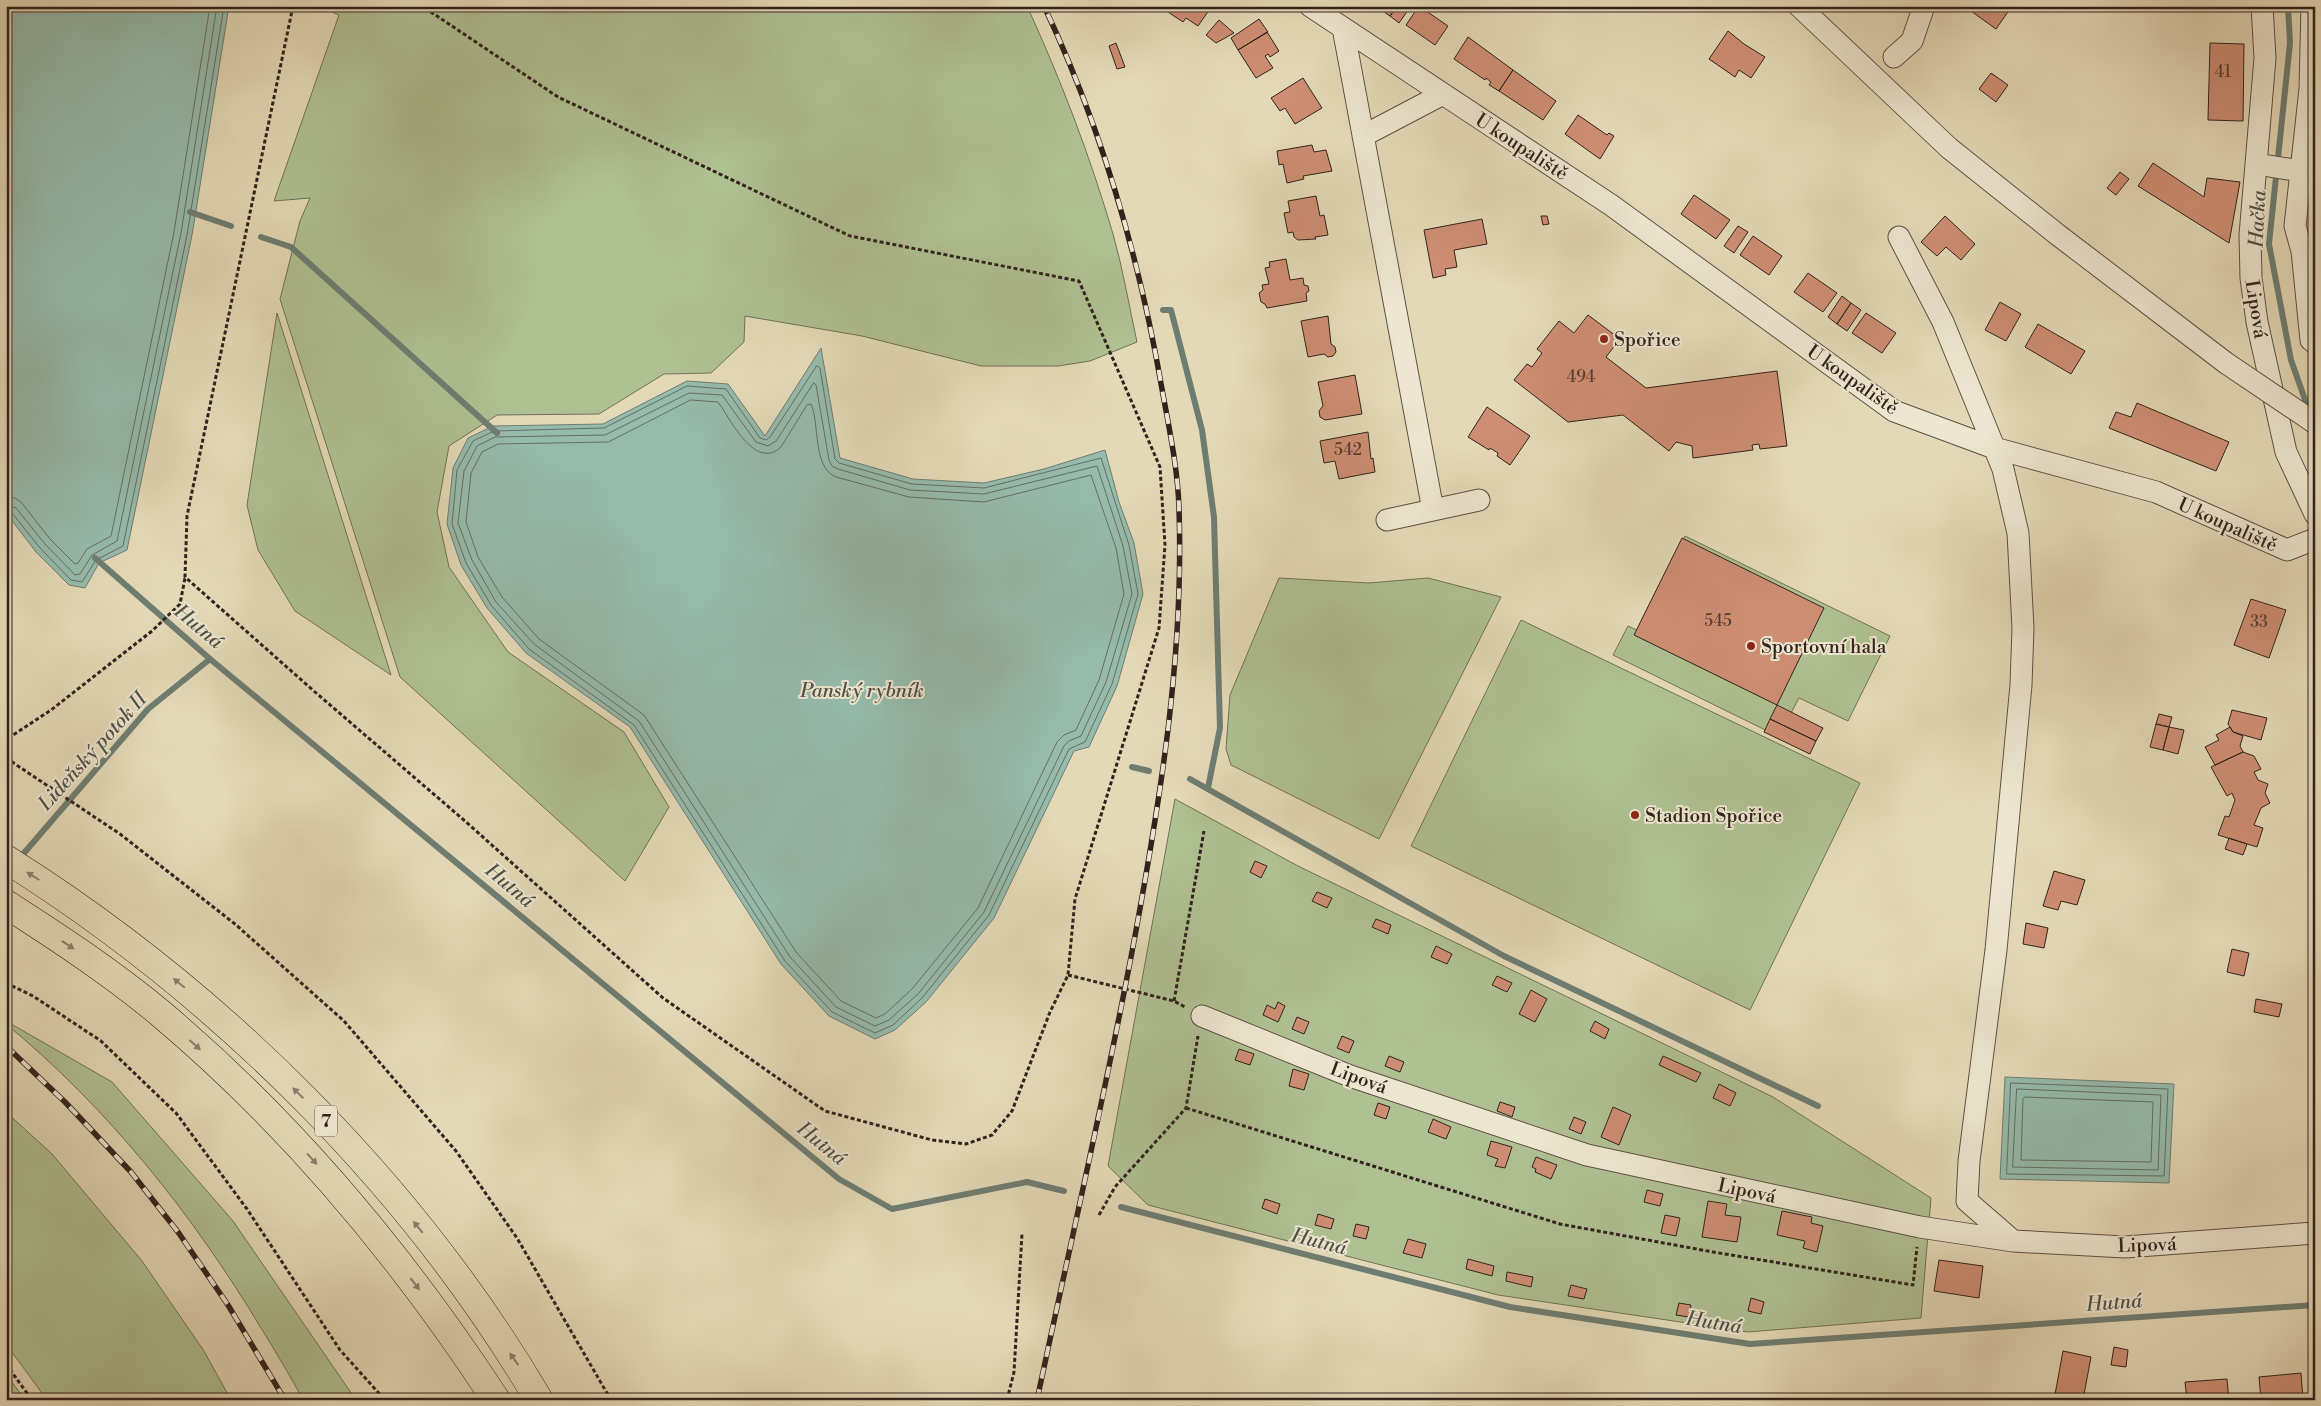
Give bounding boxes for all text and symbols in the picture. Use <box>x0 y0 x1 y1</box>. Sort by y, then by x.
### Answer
house number: 41 <box>2215 62 2231 82</box>
street label: U koupaliště <box>1470 108 1573 186</box>
water label: Hačka <box>2244 189 2273 249</box>
street label: Lipová <box>2240 278 2273 341</box>
place label: Spořice <box>1614 328 1681 352</box>
marker: Spořice <box>1598 333 1610 345</box>
street label: U koupaliště <box>1802 340 1903 420</box>
house number: 494 <box>1567 367 1596 387</box>
house number: 542 <box>1334 440 1362 460</box>
street label: U koupaliště <box>2174 492 2281 557</box>
water label: Hutná <box>168 599 228 655</box>
house number: 545 <box>1704 611 1732 631</box>
house number: 33 <box>2250 612 2268 632</box>
place label: Sportovní hala <box>1761 635 1887 659</box>
marker: Sportovní hala <box>1745 640 1757 652</box>
water label: Panský rybník <box>799 679 924 704</box>
water label: Lideňský potok II <box>33 686 154 817</box>
place label: Stadion Spořice <box>1645 804 1782 828</box>
marker: Stadion Spořice <box>1629 809 1641 821</box>
water label: Hutná <box>479 858 539 914</box>
one-way arrow <box>26 871 40 881</box>
one-way arrow <box>61 940 74 950</box>
one-way arrow <box>173 977 185 989</box>
one-way arrow <box>189 1039 201 1051</box>
street label: Lipová <box>1327 1057 1391 1099</box>
one-way arrow <box>292 1087 304 1099</box>
road number: 7 <box>315 1106 337 1136</box>
water label: Hutná <box>791 1116 851 1172</box>
one-way arrow <box>306 1152 317 1165</box>
street label: Lipová <box>1715 1173 1779 1209</box>
one-way arrow <box>412 1221 423 1234</box>
water label: Hutná <box>1287 1223 1350 1262</box>
street label: Lipová <box>2117 1232 2177 1258</box>
one-way arrow <box>410 1277 421 1290</box>
water label: Hutná <box>2084 1289 2144 1318</box>
water label: Hutná <box>1683 1307 1744 1340</box>
one-way arrow <box>509 1352 518 1365</box>

